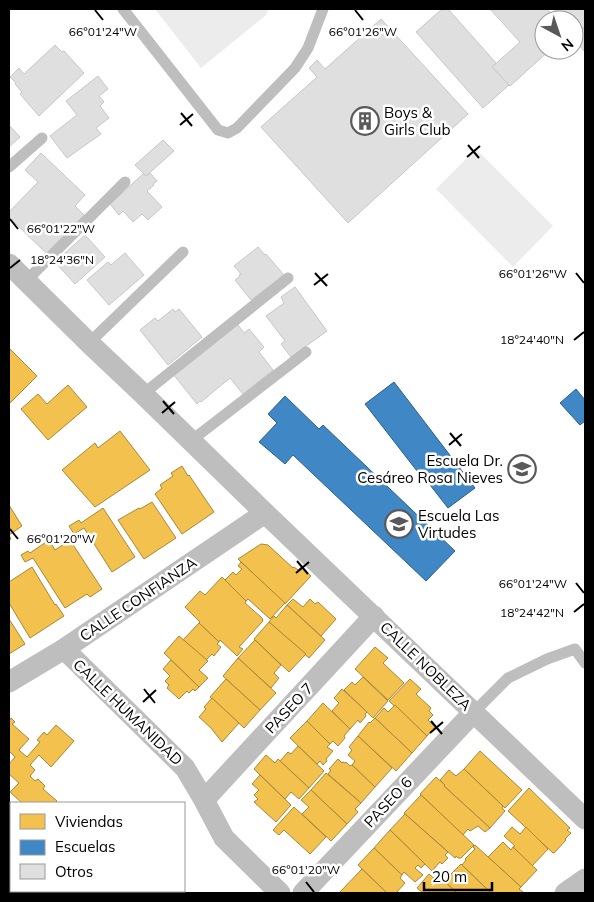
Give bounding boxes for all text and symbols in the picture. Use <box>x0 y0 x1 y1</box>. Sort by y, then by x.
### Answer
north arrow <box>534 10 584 60</box>
text: 66°01'24"W <box>69 24 137 39</box>
text: 66°01'26"W <box>329 24 397 39</box>
text: N <box>558 35 577 55</box>
place label: Boys & Girls Club <box>384 103 450 139</box>
building icon: Boys & Girls Club <box>350 106 380 136</box>
text: 66°01'22"W <box>27 221 95 236</box>
text: 18°24'36"N <box>30 252 94 267</box>
text: 66°01'26"W <box>499 266 567 281</box>
text: 18°24'40"N <box>500 332 564 347</box>
place label: Escuela Dr. Cesáreo Rosa Nieves <box>357 451 503 487</box>
school or university icon: Escuela Dr. Cesáreo Rosa Nieves <box>507 454 537 484</box>
place label: Escuela Las Virtudes <box>418 506 500 542</box>
school or university icon: Escuela Las Virtudes <box>384 509 414 539</box>
text: 66°01'20"W <box>27 531 95 546</box>
street label: CALLE CONFIANZA <box>76 553 200 645</box>
text: 66°01'24"W <box>499 576 567 591</box>
text: 18°24'42"N <box>500 605 564 620</box>
street label: CALLE NOBLEZA <box>376 618 476 714</box>
street label: CALLE HUMANIDAD <box>69 655 187 769</box>
street label: PASEO 7 <box>261 679 317 737</box>
street label: PASEO 6 <box>360 773 416 831</box>
legend <box>10 802 185 892</box>
text: Viviendas <box>55 812 123 831</box>
text: Escuelas <box>55 837 115 856</box>
scale bar <box>424 860 492 892</box>
text: Otros <box>55 862 93 881</box>
text: 66°01'20"W <box>272 862 340 877</box>
text: 20 m <box>432 867 467 886</box>

